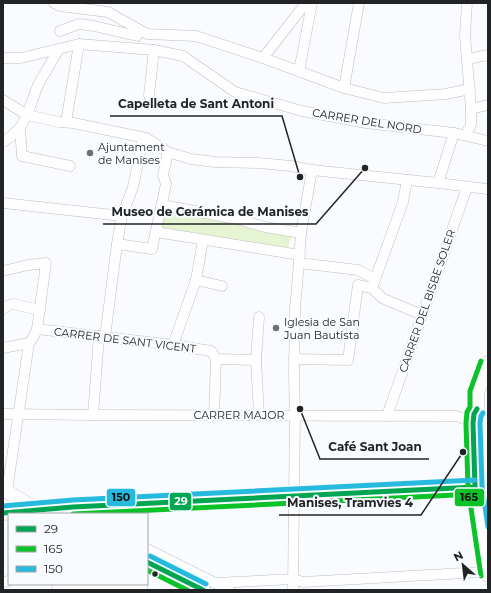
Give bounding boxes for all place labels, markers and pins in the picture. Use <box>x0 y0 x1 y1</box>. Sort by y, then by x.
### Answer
callout: Capelleta de Sant Antoni <box>110 92 282 116</box>
place label: Ajuntament de Manises <box>98 140 165 167</box>
marker: Ajuntament de Manises <box>85 148 95 158</box>
callout: Museo de Cerámica de Manises <box>103 200 316 224</box>
place label: Iglesia de San Juan Bautista <box>283 315 360 342</box>
marker: Iglesia de San Juan Bautista <box>271 323 281 333</box>
callout: Café Sant Joan <box>320 435 429 459</box>
callout: Manises, Tramvies 4 <box>279 491 421 515</box>
unlabelled marker <box>150 569 160 579</box>

